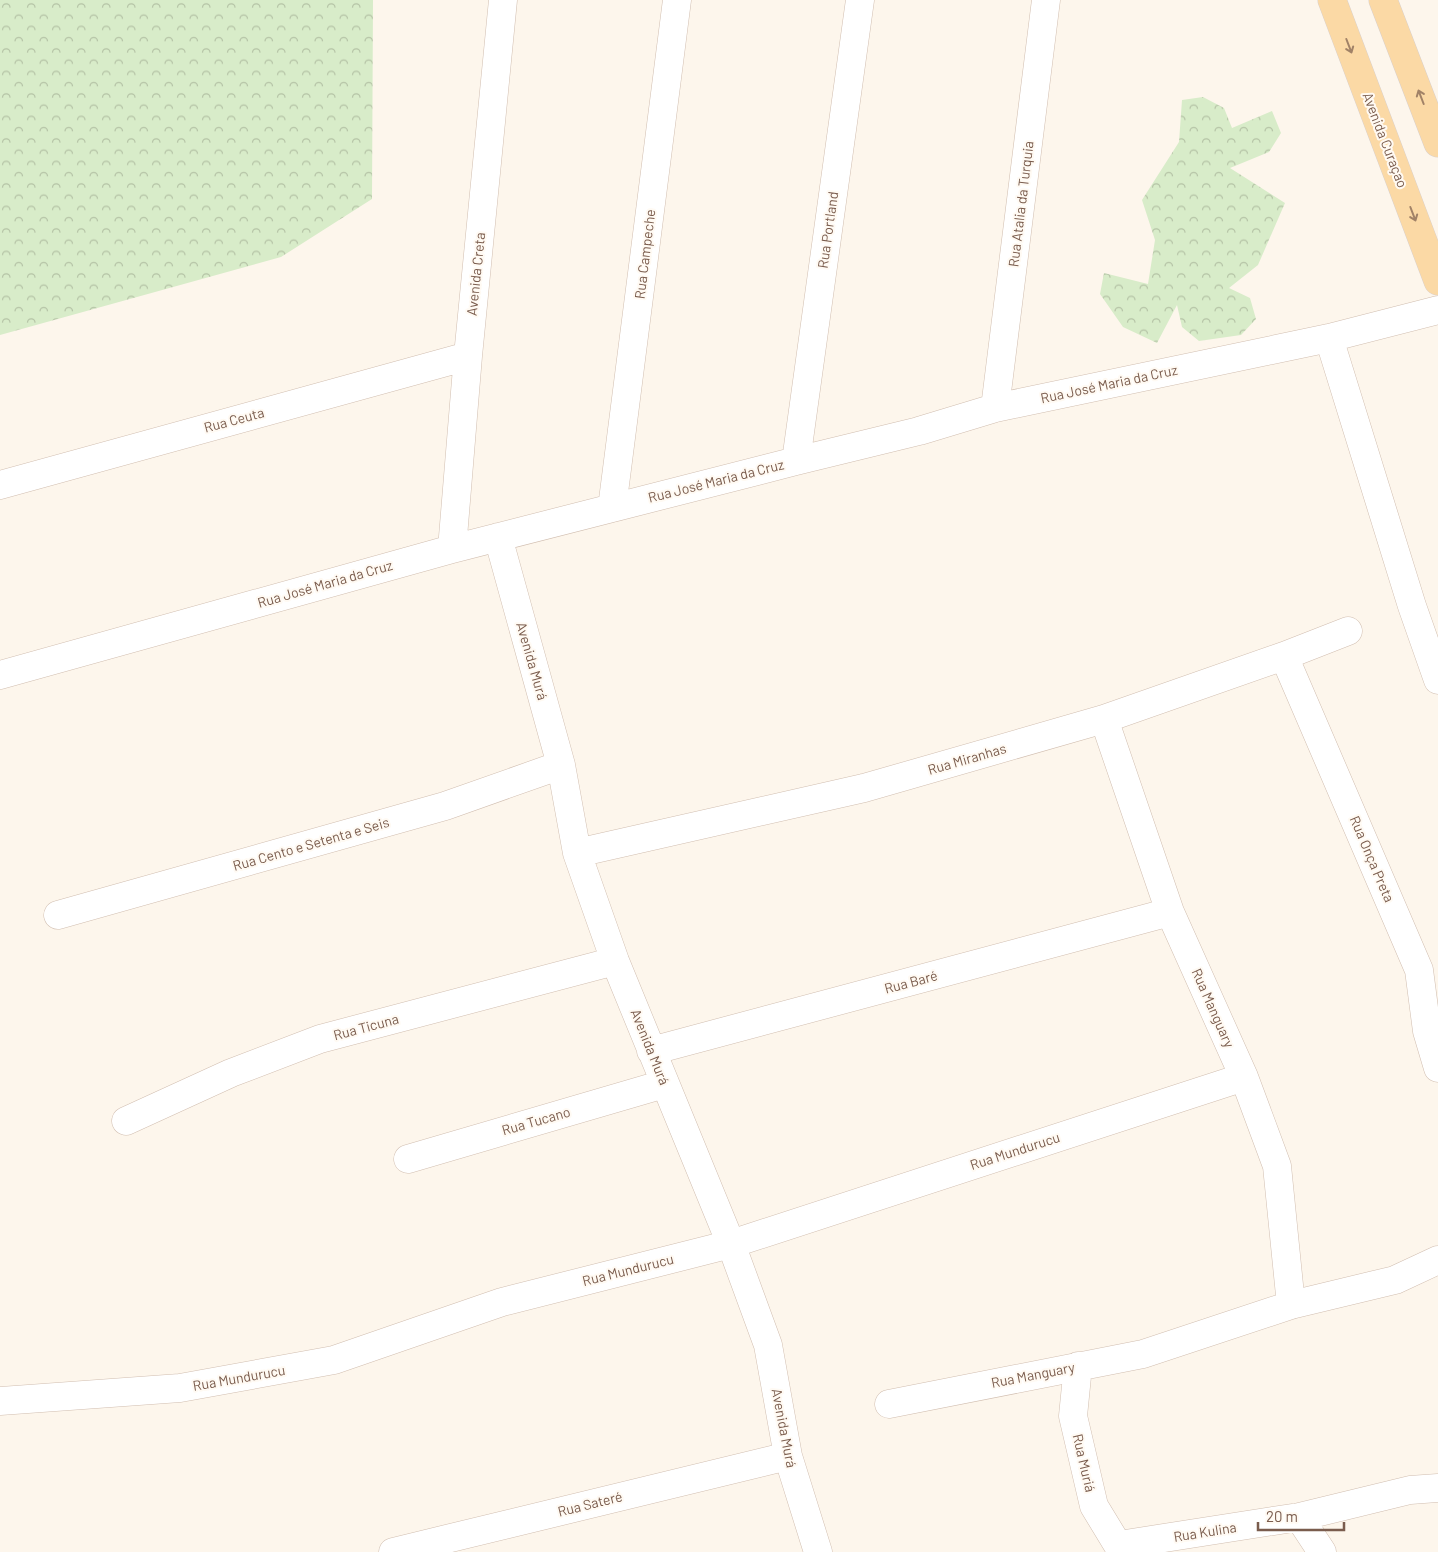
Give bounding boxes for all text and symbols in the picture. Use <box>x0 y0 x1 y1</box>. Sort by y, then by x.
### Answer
one-way arrow <box>1345 37 1354 53</box>
street label: Avenida Curaçao <box>1359 90 1411 190</box>
one-way arrow <box>1415 90 1424 105</box>
street label: Rua Atalia da Turquia <box>1004 140 1037 268</box>
street label: Rua Portland <box>814 190 841 270</box>
one-way arrow <box>1409 206 1418 221</box>
street label: Rua Campeche <box>631 208 658 300</box>
street label: Avenida Creta <box>463 231 488 317</box>
street label: Rua José Maria da Cruz <box>1039 361 1179 406</box>
street label: Rua Ceuta <box>202 403 266 436</box>
street label: Rua José Maria da Cruz <box>646 455 786 506</box>
street label: Rua José Maria da Cruz <box>255 556 394 611</box>
street label: Avenida Murá <box>513 620 552 702</box>
street label: Rua Miranhas <box>926 739 1008 778</box>
street label: Rua Cento e Setenta e Seis <box>231 813 391 874</box>
street label: Rua Onça Preta <box>1347 813 1398 905</box>
street label: Rua Baré <box>882 966 939 997</box>
street label: Rua Manguary <box>1188 966 1239 1050</box>
street label: Avenida Murá <box>628 1006 673 1087</box>
street label: Rua Ticuna <box>331 1010 400 1043</box>
street label: Rua Tucano <box>500 1103 572 1138</box>
street label: Rua Mundurucu <box>968 1128 1062 1173</box>
street label: Rua Mundurucu <box>580 1250 675 1289</box>
street label: Rua Manguary <box>990 1358 1077 1391</box>
street label: Rua Mundurucu <box>191 1361 286 1394</box>
street label: Avenida Murá <box>768 1387 801 1469</box>
street label: Rua Muriá <box>1070 1432 1099 1494</box>
street label: Rua Sateré <box>556 1487 624 1520</box>
scale bar <box>1258 1500 1344 1532</box>
text: 20 m <box>1266 1507 1298 1525</box>
street label: Rua Kulina <box>1172 1518 1238 1545</box>

